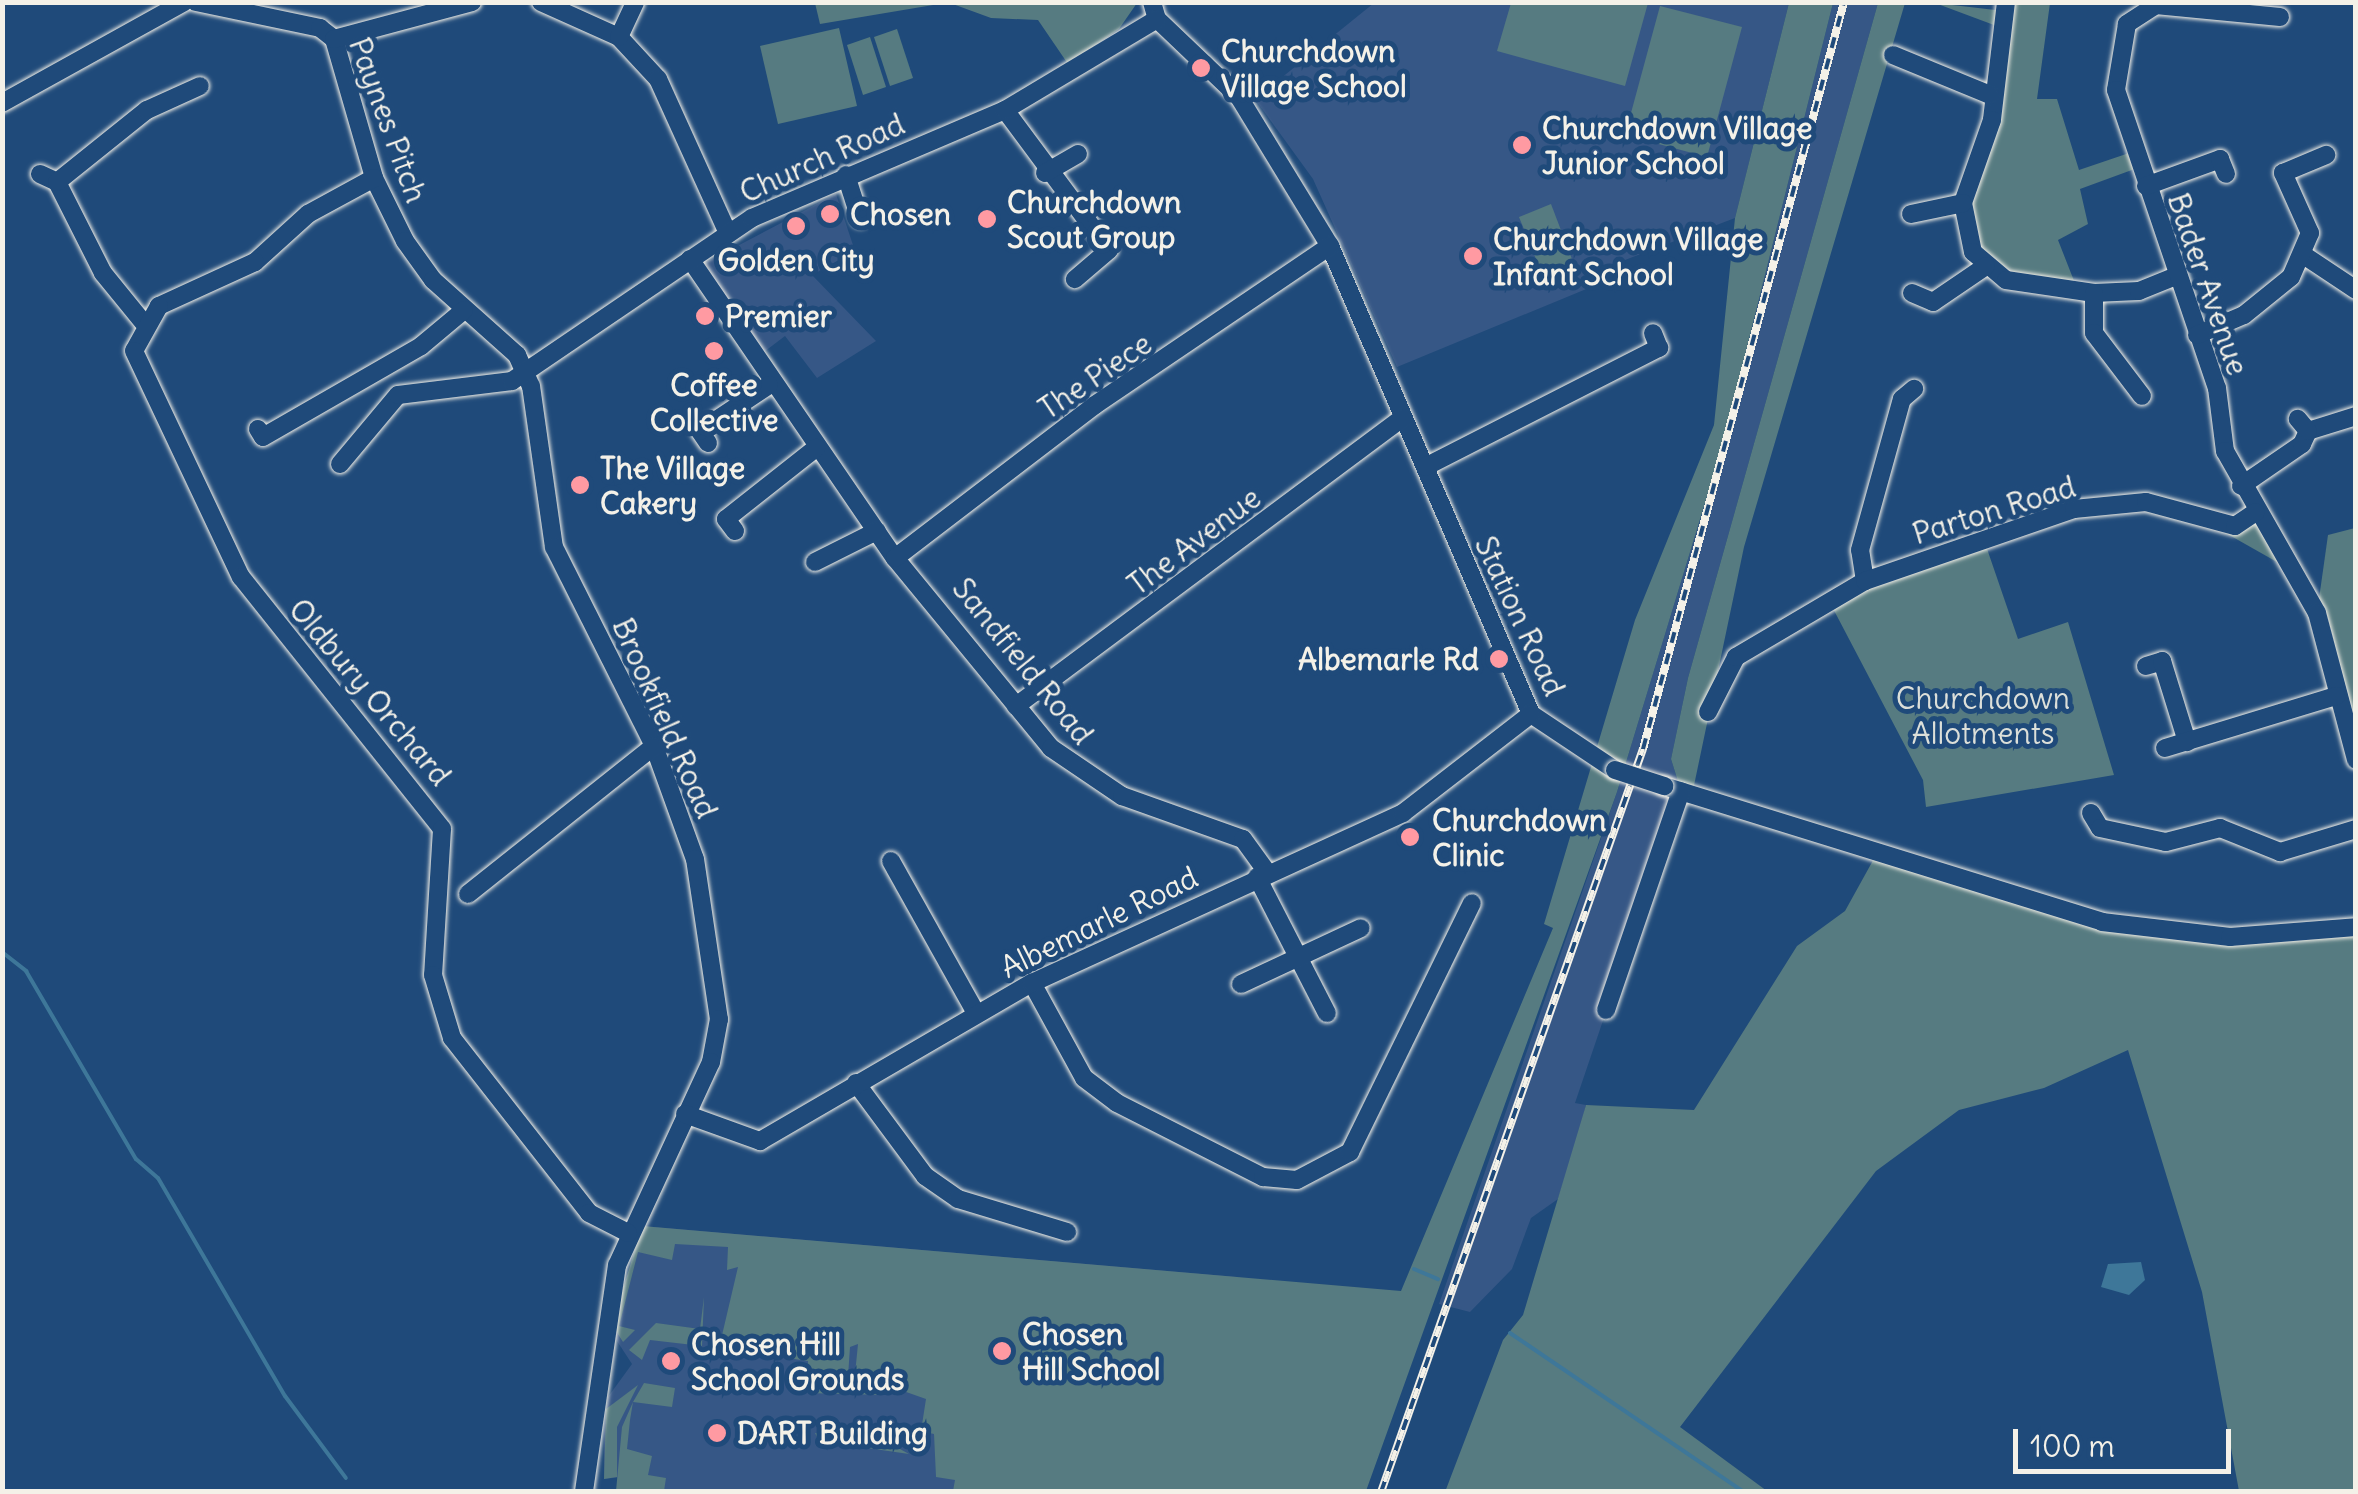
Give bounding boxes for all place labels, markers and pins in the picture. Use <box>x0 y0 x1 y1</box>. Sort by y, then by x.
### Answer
place label: Churchdown Village School <box>1221 33 1407 104</box>
marker: Churchdown Village School <box>1190 57 1212 79</box>
place label: Churchdown Village Junior School <box>1542 110 1812 180</box>
marker: Churchdown Village Junior School <box>1511 134 1533 156</box>
place label: Churchdown Scout Group <box>1007 184 1181 254</box>
place label: Chosen <box>850 196 951 232</box>
marker: Chosen <box>819 203 841 225</box>
marker: Churchdown Scout Group <box>976 208 998 230</box>
marker: Golden City <box>785 215 807 237</box>
place label: Churchdown Village Infant School <box>1493 221 1763 292</box>
place label: Golden City <box>717 242 875 278</box>
marker: Churchdown Village Infant School <box>1462 245 1484 267</box>
place label: Premier <box>725 298 832 334</box>
marker: Premier <box>694 305 716 327</box>
marker: Coffee Collective <box>703 340 725 362</box>
place label: Coffee Collective <box>650 367 778 438</box>
place label: The Village Cakery <box>600 450 745 520</box>
marker: The Village Cakery <box>569 474 591 496</box>
place label: Albemarle Rd <box>1298 641 1479 677</box>
marker: Albemarle Rd <box>1488 648 1510 670</box>
place label: Churchdown Clinic <box>1432 802 1606 872</box>
marker: Churchdown Clinic <box>1397 824 1423 850</box>
place label: Chosen Hill School <box>1022 1316 1161 1386</box>
place label: Chosen Hill School Grounds <box>691 1326 905 1396</box>
marker: Chosen Hill School <box>991 1340 1013 1362</box>
marker: Chosen Hill School Grounds <box>660 1350 682 1372</box>
place label: DART Building <box>737 1415 928 1451</box>
marker: DART Building <box>706 1422 728 1444</box>

